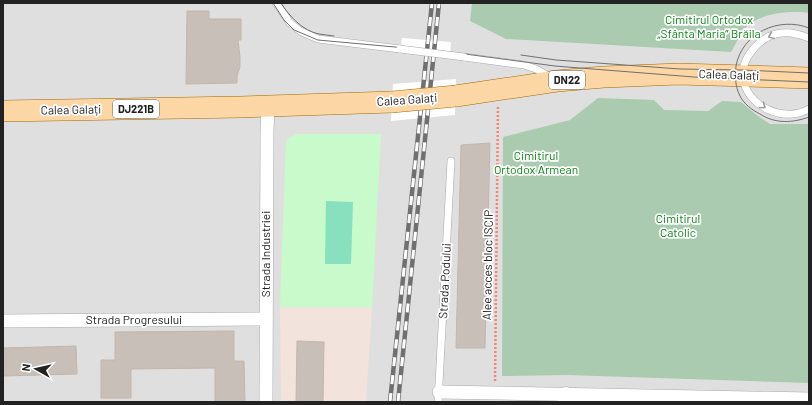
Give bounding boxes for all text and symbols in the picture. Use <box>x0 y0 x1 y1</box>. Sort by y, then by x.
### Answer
park label: Cimitirul Ortodox „Sfânta Maria” Brăila <box>657 12 761 40</box>
one-way arrow <box>768 31 776 39</box>
street label: Calea Galați <box>698 66 760 82</box>
road number: DN22 <box>549 71 585 89</box>
street label: Calea Galați <box>376 90 438 108</box>
road number: DJ221B <box>113 100 159 118</box>
street label: Calea Galați <box>41 101 101 117</box>
one-way arrow <box>759 102 766 109</box>
park label: Cimitirul Ortodox Armean <box>494 148 578 176</box>
street label: Alee acces bloc ISCIP <box>479 210 495 320</box>
street label: Strada Industriei <box>258 211 272 297</box>
park label: Cimitirul Catolic <box>656 211 700 239</box>
street label: Strada Podului <box>435 243 453 319</box>
street label: Strada Progresului <box>86 312 182 326</box>
north arrow <box>16 349 56 389</box>
text: N <box>19 363 33 372</box>

